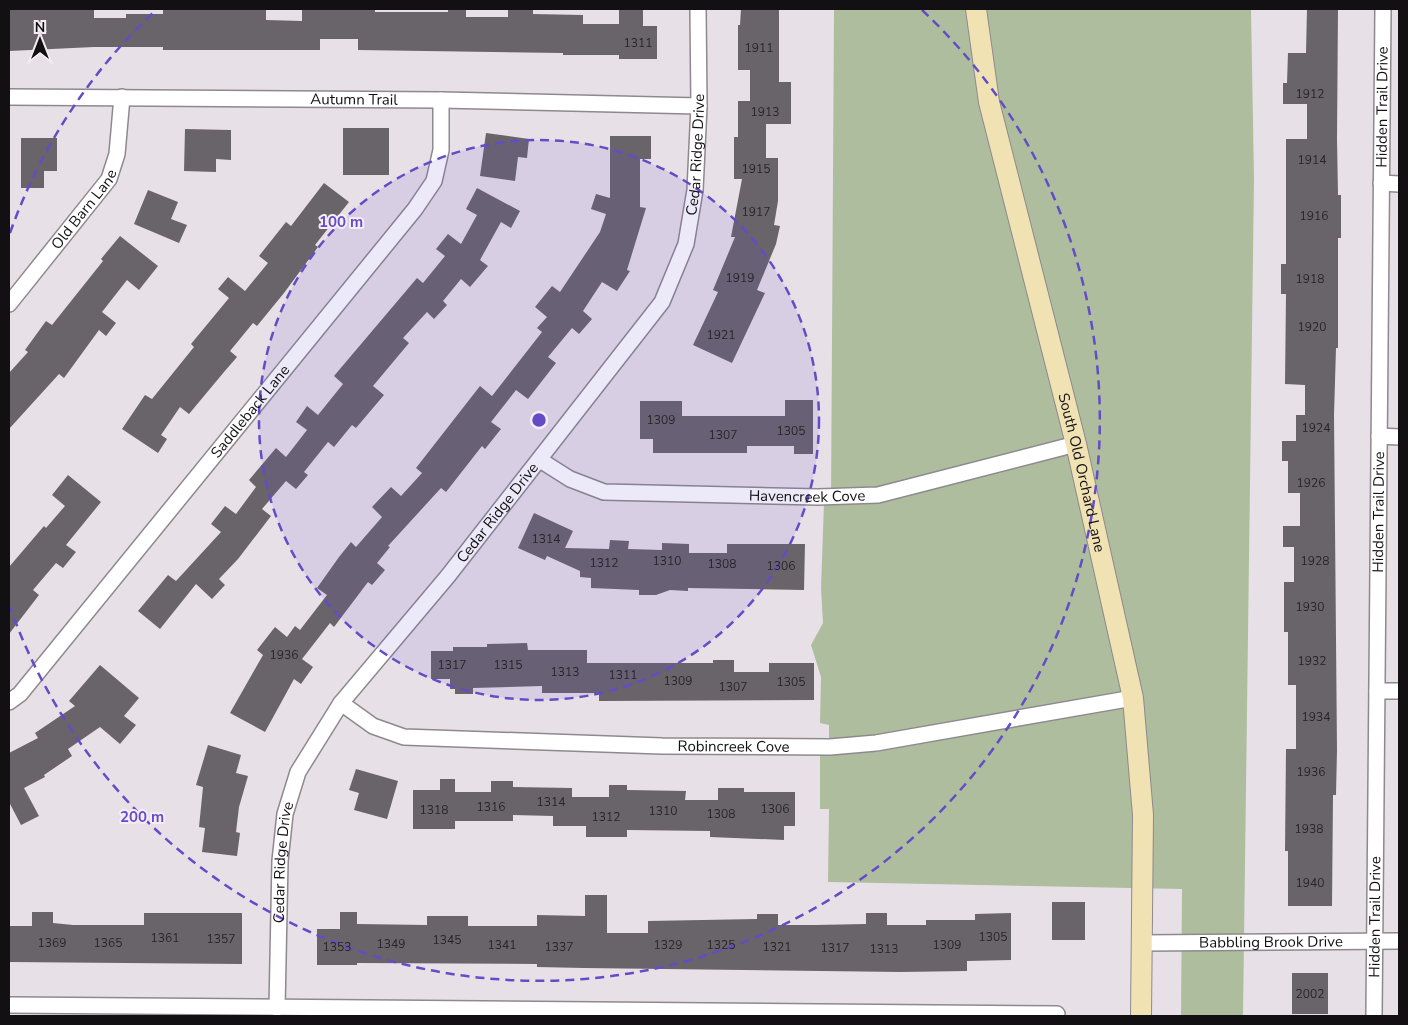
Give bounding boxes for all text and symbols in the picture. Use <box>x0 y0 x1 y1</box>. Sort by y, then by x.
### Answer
north arrow <box>15 15 65 65</box>
text: N <box>35 18 45 37</box>
house number: 1311 <box>624 35 652 51</box>
house number: 1911 <box>745 40 773 56</box>
street label: Hidden Trail Drive <box>1372 46 1393 168</box>
house number: 1912 <box>1296 86 1324 102</box>
street label: Autumn Trail <box>310 89 398 110</box>
street label: Cedar Ridge Drive <box>681 94 709 217</box>
house number: 1913 <box>751 104 779 120</box>
house number: 1914 <box>1298 152 1326 168</box>
house number: 1915 <box>742 161 770 177</box>
street label: Old Barn Lane <box>46 167 121 254</box>
house number: 1917 <box>742 204 770 220</box>
house number: 1916 <box>1300 208 1328 224</box>
text: 100 m <box>319 212 363 232</box>
house number: 1919 <box>726 270 754 286</box>
house number: 1918 <box>1296 271 1324 287</box>
house number: 1920 <box>1298 319 1326 335</box>
house number: 1921 <box>707 327 735 343</box>
street label: Saddleback Lane <box>206 361 294 462</box>
street label: South Old Orchard Lane <box>1053 391 1110 554</box>
centre of rings <box>530 411 548 429</box>
house number: 1309 <box>647 412 675 428</box>
house number: 1924 <box>1302 420 1330 436</box>
house number: 1305 <box>777 423 805 439</box>
house number: 1307 <box>709 427 737 443</box>
street label: Hidden Trail Drive <box>1368 451 1389 573</box>
street label: Cedar Ridge Drive <box>452 458 543 567</box>
house number: 1926 <box>1297 475 1325 491</box>
street label: Havencreek Cove <box>749 485 866 507</box>
house number: 1314 <box>532 531 560 547</box>
house number: 1310 <box>653 553 681 569</box>
house number: 1928 <box>1301 553 1329 569</box>
house number: 1312 <box>590 555 618 571</box>
house number: 1308 <box>708 556 736 572</box>
house number: 1306 <box>767 558 795 574</box>
house number: 1930 <box>1296 599 1324 615</box>
house number: 1936 <box>270 647 298 663</box>
house number: 1932 <box>1298 653 1326 669</box>
house number: 1317 <box>438 657 466 673</box>
house number: 1315 <box>494 657 522 673</box>
house number: 1313 <box>551 664 579 680</box>
house number: 1311 <box>609 667 637 683</box>
house number: 1309 <box>664 673 692 689</box>
house number: 1305 <box>777 674 805 690</box>
house number: 1307 <box>719 679 747 695</box>
house number: 1934 <box>1302 709 1330 725</box>
street label: Robincreek Cove <box>677 736 790 757</box>
house number: 1936 <box>1297 764 1325 780</box>
house number: 1314 <box>537 794 565 810</box>
street label: Cedar Ridge Drive <box>269 799 298 923</box>
house number: 1316 <box>477 799 505 815</box>
house number: 1306 <box>761 801 789 817</box>
house number: 1318 <box>420 802 448 818</box>
house number: 1310 <box>649 803 677 819</box>
house number: 1308 <box>707 806 735 822</box>
text: 200 m <box>120 807 164 827</box>
house number: 1312 <box>592 809 620 825</box>
house number: 1938 <box>1295 821 1323 837</box>
street label: Hidden Trail Drive <box>1364 856 1385 978</box>
house number: 1940 <box>1296 875 1324 891</box>
house number: 1305 <box>979 929 1007 945</box>
house number: 1361 <box>151 930 179 946</box>
house number: 1357 <box>207 931 235 947</box>
street label: Babbling Brook Drive <box>1199 931 1343 953</box>
house number: 1345 <box>433 932 461 948</box>
house number: 1369 <box>38 935 66 951</box>
house number: 1365 <box>94 935 122 951</box>
house number: 1349 <box>377 936 405 952</box>
house number: 1341 <box>488 937 516 953</box>
house number: 1329 <box>654 937 682 953</box>
house number: 1325 <box>707 937 735 953</box>
house number: 1309 <box>933 937 961 953</box>
house number: 1353 <box>323 939 351 955</box>
house number: 1337 <box>545 939 573 955</box>
house number: 1321 <box>763 939 791 955</box>
house number: 1317 <box>821 940 849 956</box>
house number: 1313 <box>870 941 898 957</box>
house number: 2002 <box>1296 986 1324 1002</box>

